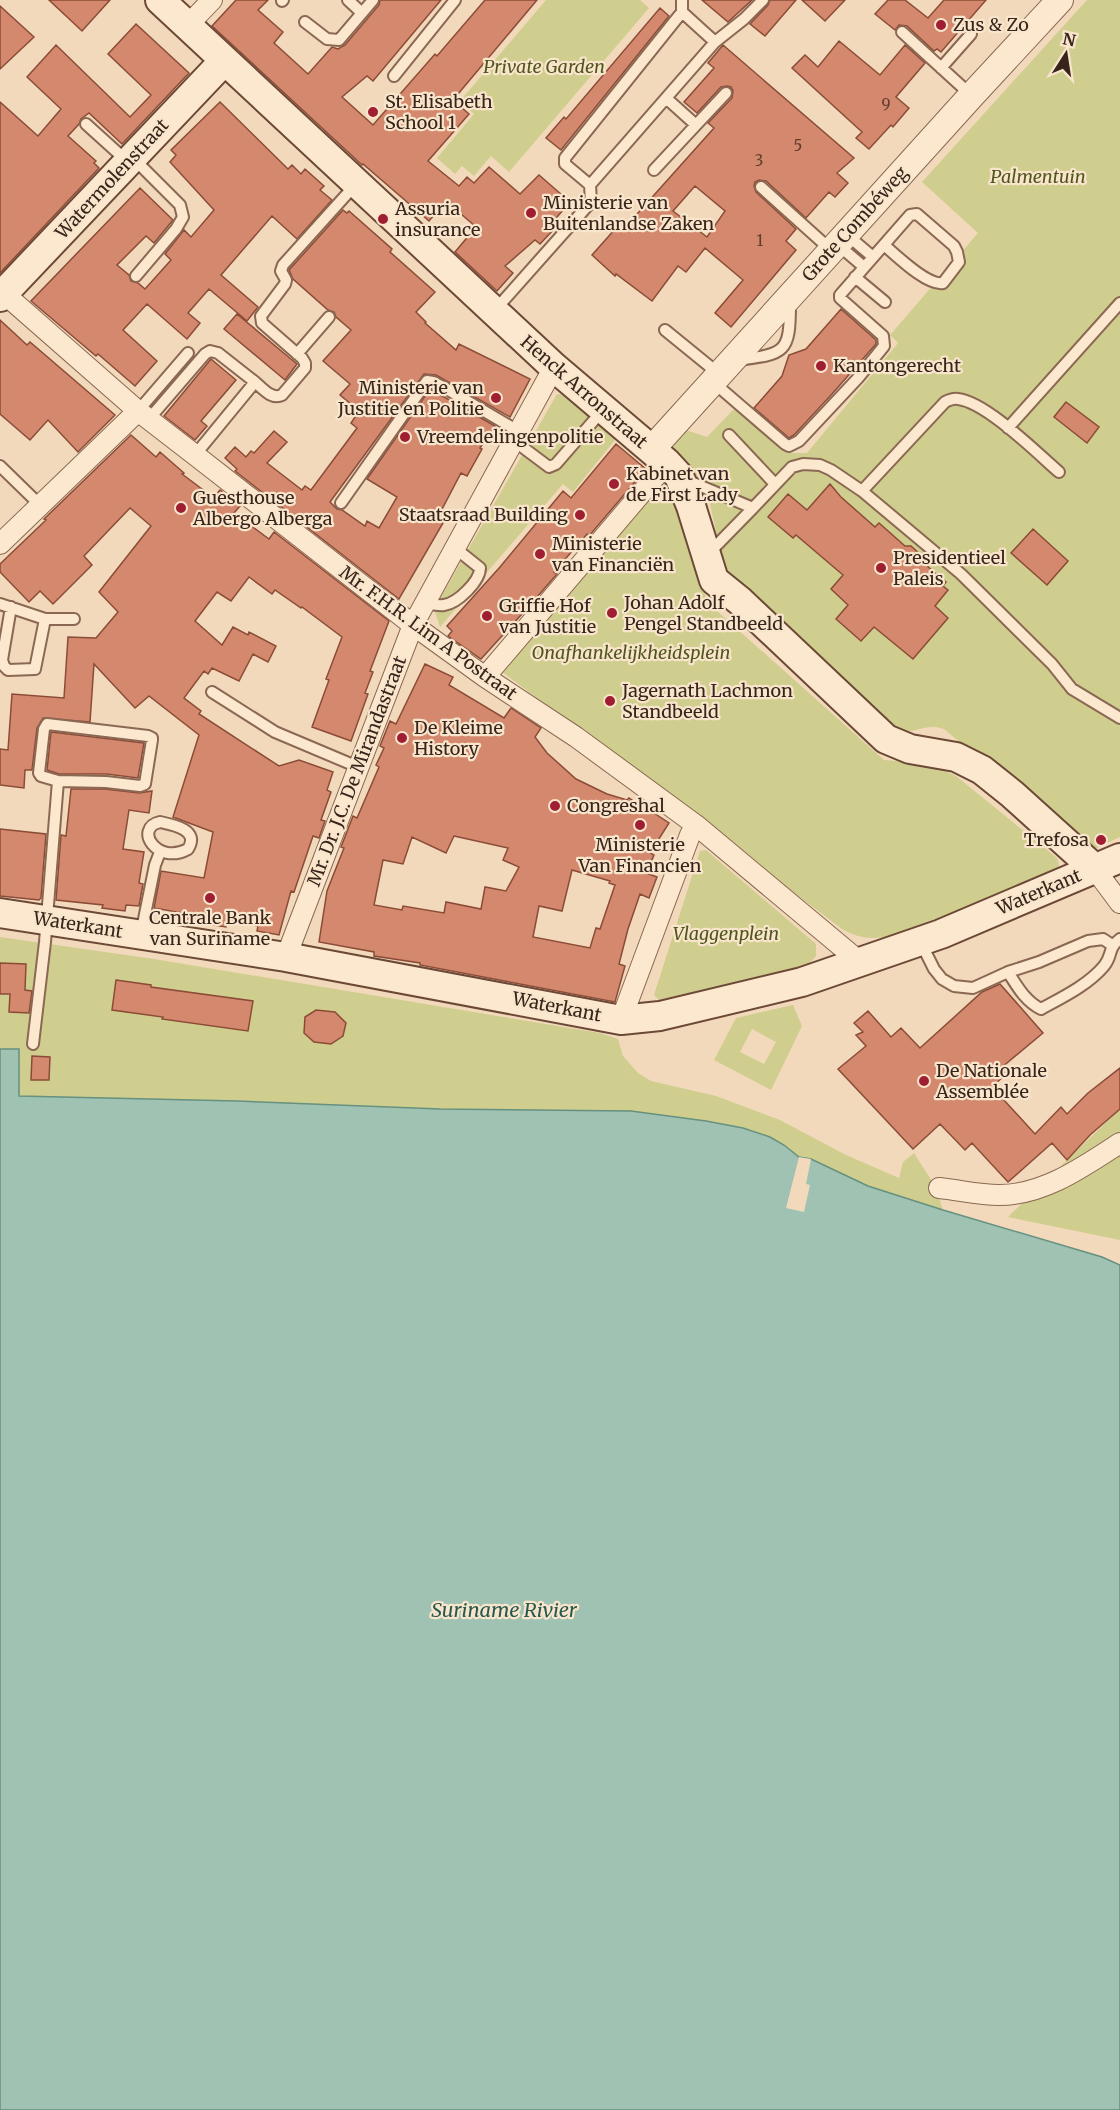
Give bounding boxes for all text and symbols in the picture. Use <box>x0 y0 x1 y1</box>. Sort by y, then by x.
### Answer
place label: Zus & Zo <box>953 13 1029 36</box>
marker: Zus & Zo <box>934 18 948 32</box>
north arrow <box>1036 24 1096 84</box>
text: N <box>1061 28 1078 50</box>
park label: Private Garden <box>483 55 605 78</box>
place label: St. Elisabeth School 1 <box>385 90 493 134</box>
house number: 9 <box>881 95 891 114</box>
marker: St. Elisabeth School 1 <box>366 105 380 119</box>
street label: Watermolenstraat <box>49 114 173 244</box>
house number: 5 <box>794 136 802 155</box>
house number: 3 <box>755 151 763 170</box>
street label: Grote Combéweg <box>797 161 912 286</box>
park label: Palmentuin <box>990 165 1086 188</box>
place label: Ministerie van Buitenlandse Zaken <box>543 191 714 235</box>
place label: Assuria insurance <box>394 197 480 241</box>
marker: Ministerie van Buitenlandse Zaken <box>524 206 538 220</box>
marker: Assuria insurance <box>376 212 390 226</box>
house number: 1 <box>757 231 764 250</box>
street label: Henck Arronstraat <box>516 330 653 453</box>
place label: Kantongerecht <box>833 354 961 377</box>
marker: Kantongerecht <box>814 359 828 373</box>
place label: Ministerie van Justitie en Politie <box>337 376 484 420</box>
marker: Ministerie van Justitie en Politie <box>489 391 503 405</box>
place label: Vreemdelingenpolitie <box>416 425 603 448</box>
marker: Vreemdelingenpolitie <box>398 430 412 444</box>
place label: Kabinet van de First Lady <box>626 462 738 506</box>
marker: Kabinet van de First Lady <box>607 477 621 491</box>
place label: Guesthouse Albergo Alberga <box>192 486 333 530</box>
marker: Guesthouse Albergo Alberga <box>174 501 188 515</box>
place label: Staatsraad Building <box>399 503 568 526</box>
marker: Staatsraad Building <box>573 508 587 522</box>
place label: Ministerie van Financiën <box>551 532 674 576</box>
place label: Presidentieel Paleis <box>893 546 1006 590</box>
marker: Ministerie van Financiën <box>533 547 547 561</box>
street label: Mr. F.H.R. Lim A Postraat <box>335 560 522 705</box>
marker: Presidentieel Paleis <box>874 561 888 575</box>
place label: Johan Adolf Pengel Standbeeld <box>623 591 783 635</box>
place label: Griffie Hof van Justitie <box>498 594 596 638</box>
marker: Johan Adolf Pengel Standbeeld <box>605 606 619 620</box>
marker: Griffie Hof van Justitie <box>480 609 494 623</box>
park label: Onafhankelijkheidsplein <box>532 641 730 664</box>
street label: Mr. Dr. J.C. De Mirandastraat <box>302 652 411 889</box>
place label: Jagernath Lachmon Standbeeld <box>621 679 793 723</box>
marker: Jagernath Lachmon Standbeeld <box>603 694 617 708</box>
place label: De Kleime History <box>414 716 503 760</box>
marker: De Kleime History <box>395 731 409 745</box>
place label: Congreshal <box>567 794 665 817</box>
marker: Congreshal <box>548 799 562 813</box>
marker: Ministerie Van Financien <box>633 818 647 832</box>
place label: Trefosa <box>1024 828 1089 851</box>
place label: Ministerie Van Financien <box>577 833 702 877</box>
marker: Trefosa <box>1094 833 1108 847</box>
street label: Waterkant <box>992 863 1085 920</box>
marker: Centrale Bank van Suriname <box>203 891 217 905</box>
street label: Waterkant <box>31 906 124 943</box>
place label: Centrale Bank van Suriname <box>149 906 272 950</box>
park label: Vlaggenplein <box>673 922 779 945</box>
street label: Waterkant <box>510 986 604 1026</box>
place label: De Nationale Assemblée <box>935 1059 1047 1103</box>
marker: De Nationale Assemblée <box>917 1074 931 1088</box>
water label: Suriname Rivier <box>431 1597 578 1622</box>

